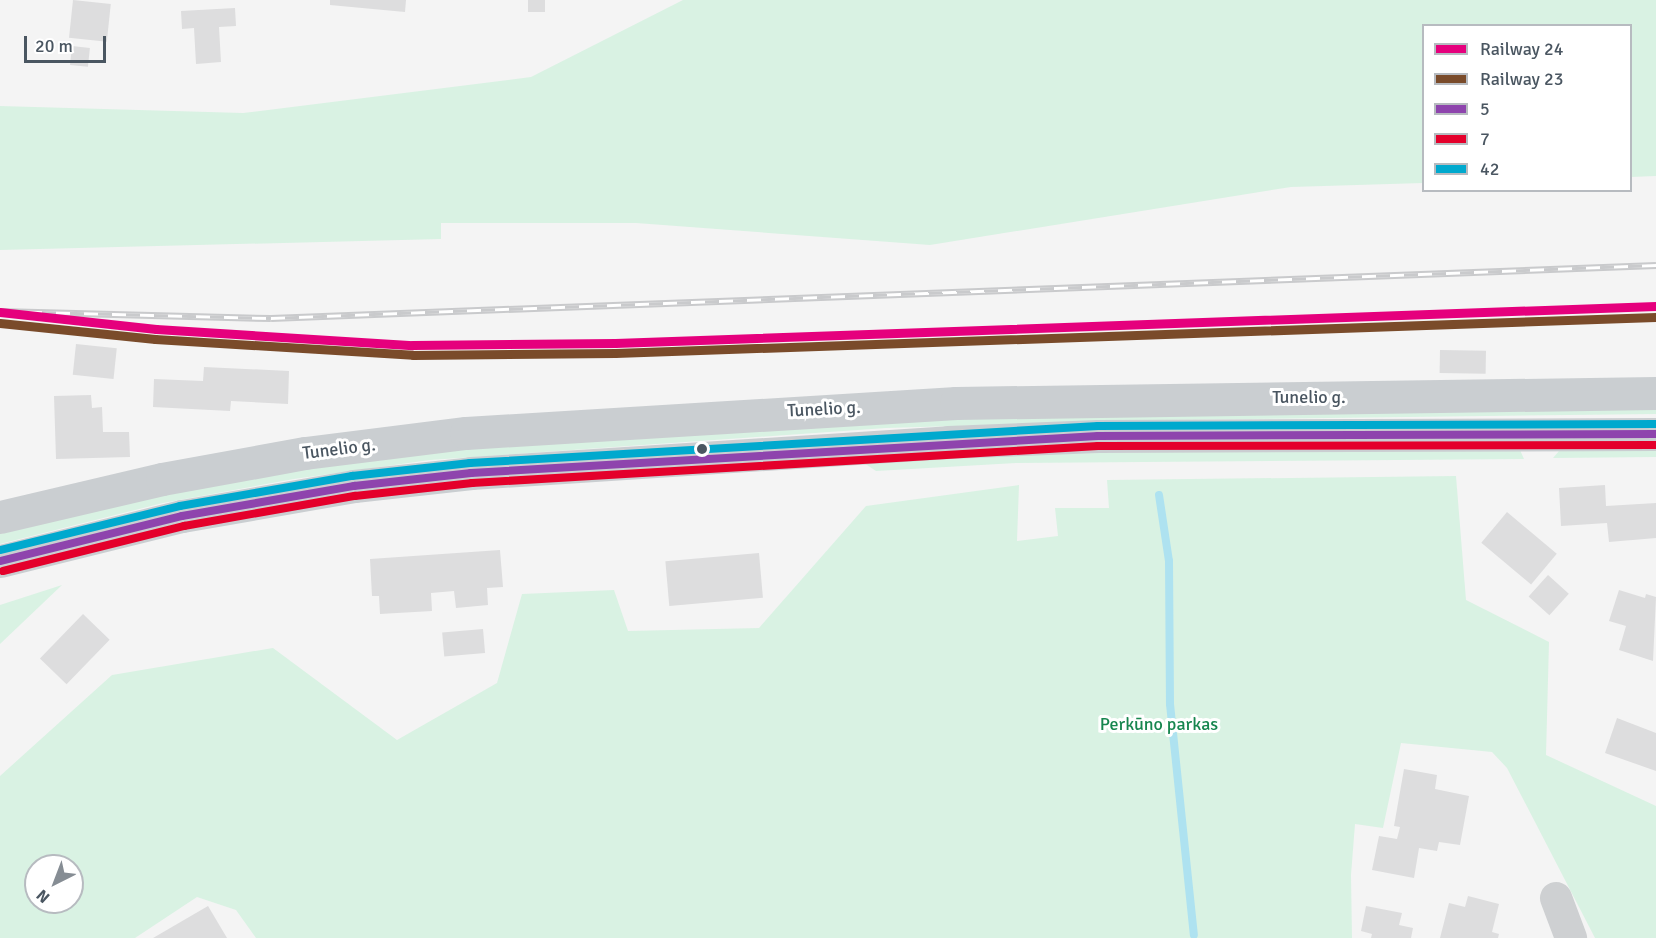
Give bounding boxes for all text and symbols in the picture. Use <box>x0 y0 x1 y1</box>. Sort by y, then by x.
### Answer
scale bar <box>27 24 110 62</box>
legend <box>1422 24 1632 192</box>
text: 20 m <box>35 35 73 57</box>
text: Railway 24 <box>1480 38 1563 60</box>
text: Railway 23 <box>1480 68 1563 90</box>
text: 5 <box>1480 98 1490 120</box>
text: 7 <box>1480 128 1490 150</box>
text: 42 <box>1480 158 1499 180</box>
street label: Tunelio g. <box>1272 386 1346 408</box>
street label: Tunelio g. <box>787 396 861 422</box>
street label: Tunelio g. <box>301 434 377 464</box>
unlabelled marker <box>696 443 708 455</box>
park label: Perkūno parkas <box>1100 713 1218 735</box>
north arrow <box>24 854 84 914</box>
text: N <box>32 885 54 907</box>

